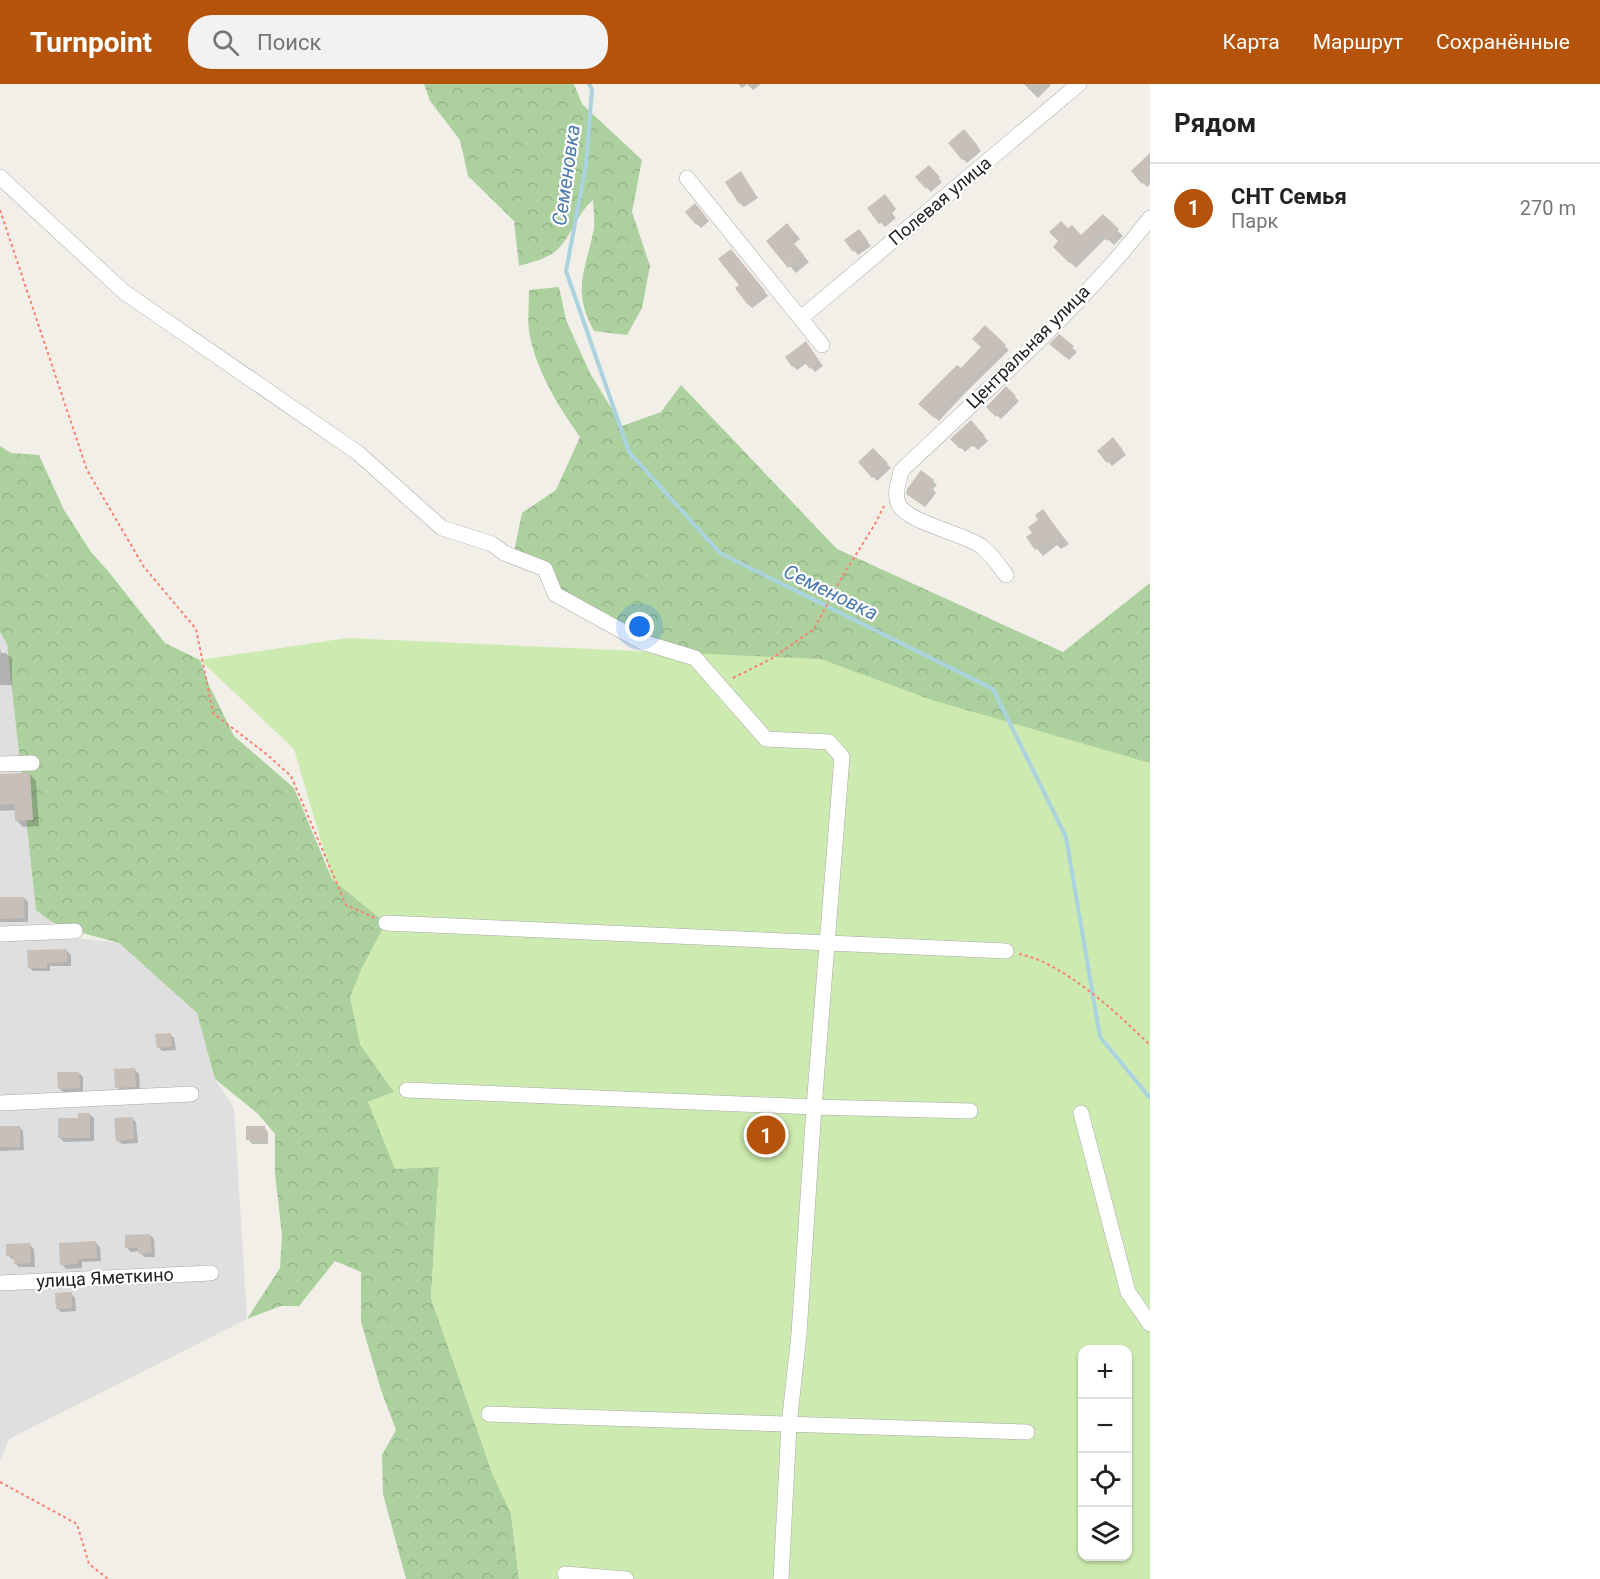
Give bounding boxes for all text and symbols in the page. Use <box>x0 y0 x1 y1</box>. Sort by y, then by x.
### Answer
search box <box>188 15 608 69</box>
text: Turnpoint <box>30 26 152 59</box>
icon: search <box>209 26 242 59</box>
text: Поиск <box>257 30 321 55</box>
text: Карта <box>1223 30 1280 54</box>
text: Маршрут <box>1313 30 1403 54</box>
text: Сохранённые <box>1436 30 1570 54</box>
text: Рядом <box>1174 108 1256 138</box>
water label: Семеновка <box>547 123 585 227</box>
street label: Полевая улица <box>884 152 995 249</box>
text: СНТ Семья <box>1231 184 1347 209</box>
text: 1 <box>1188 196 1199 220</box>
text: 270 m <box>1520 196 1576 220</box>
text: Парк <box>1231 209 1278 233</box>
street label: Центральная улица <box>962 281 1094 413</box>
water label: Семеновка <box>780 559 882 625</box>
your location <box>625 612 654 641</box>
pin: 1 <box>746 1112 786 1158</box>
street label: улица Яметкино <box>36 1263 174 1292</box>
map controls <box>1078 1345 1132 1561</box>
button: + <box>1078 1345 1132 1399</box>
button: − <box>1078 1399 1132 1453</box>
button: locate <box>1078 1453 1132 1507</box>
button: layers <box>1078 1507 1132 1561</box>

